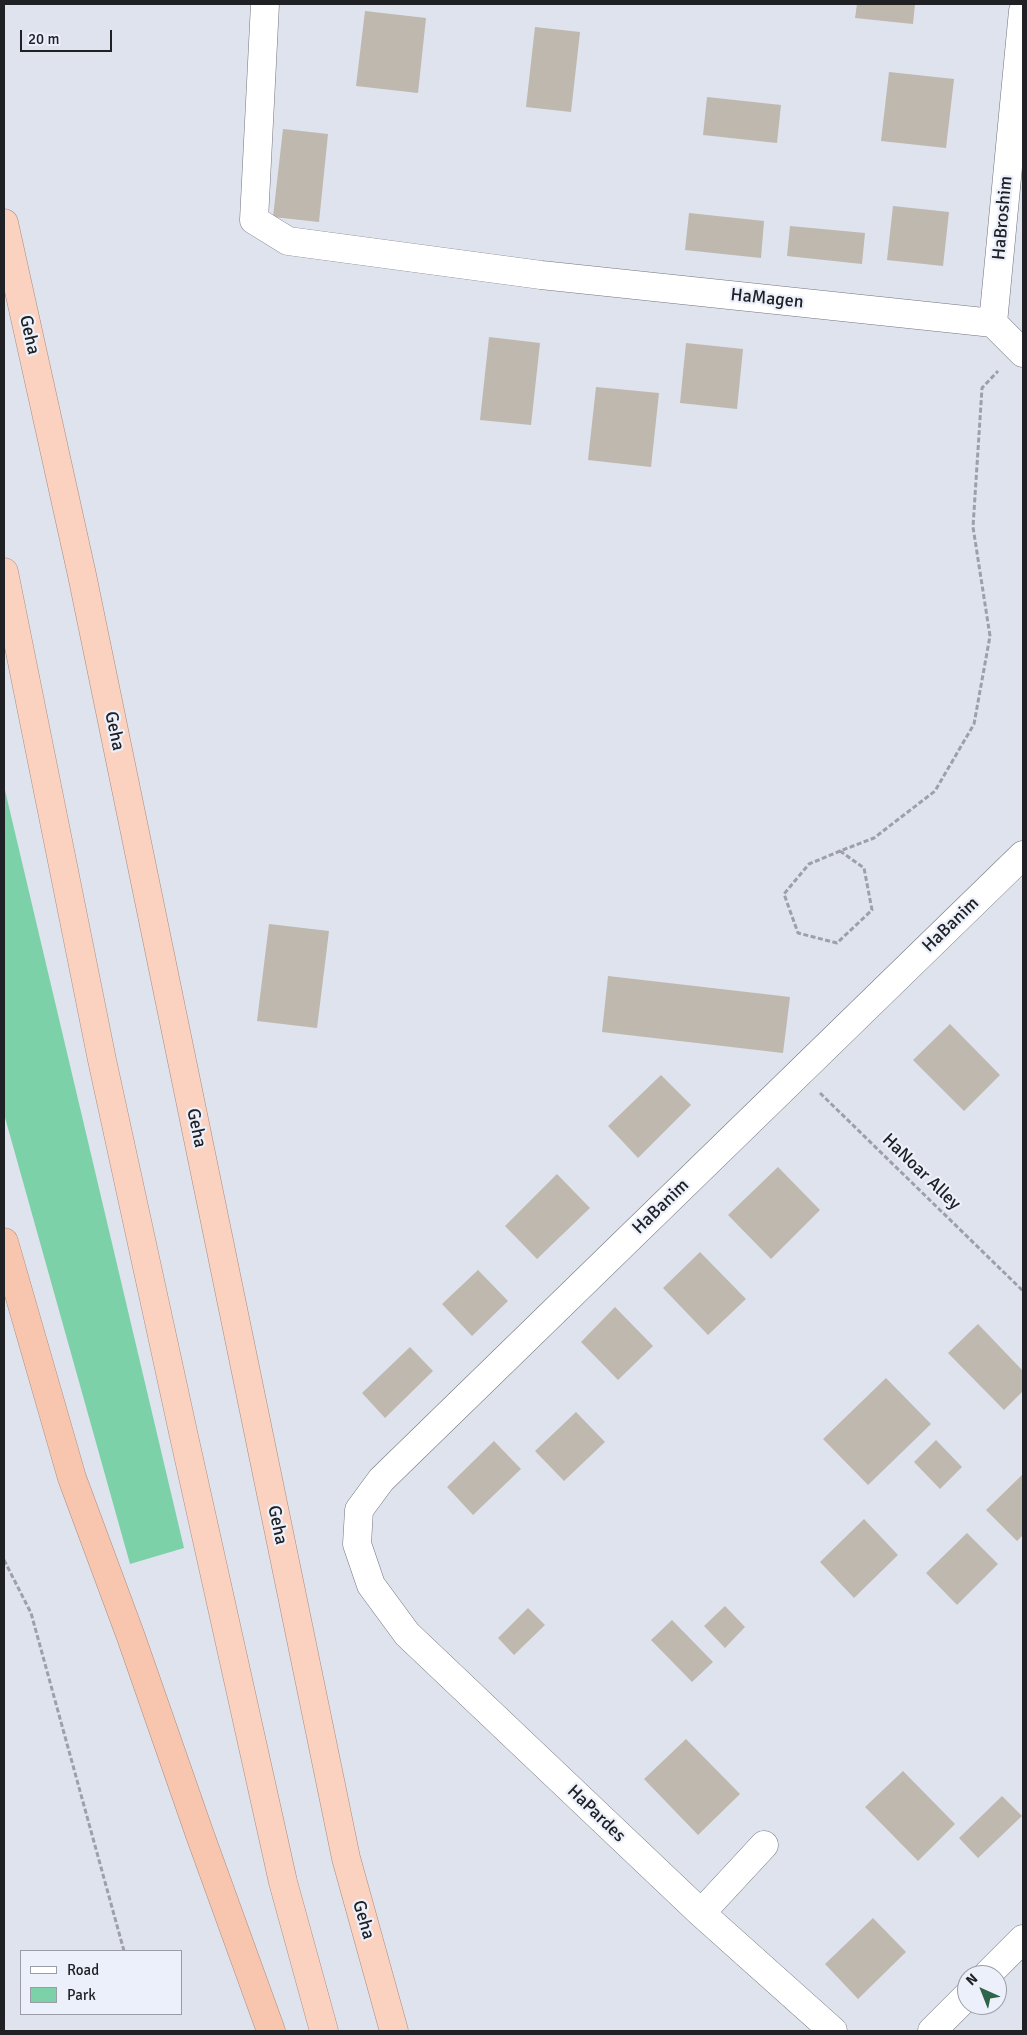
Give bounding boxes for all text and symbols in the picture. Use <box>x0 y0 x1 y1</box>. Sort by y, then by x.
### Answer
scale bar <box>22 20 115 52</box>
text: 20 m <box>28 30 59 48</box>
street label: HaBroshim <box>989 175 1017 261</box>
street label: HaMagen <box>729 284 805 314</box>
street label: Geha <box>14 313 44 357</box>
street label: Geha <box>99 709 129 753</box>
street label: HaBanim <box>918 893 984 957</box>
street label: Geha <box>181 1106 211 1150</box>
street label: HaNoar Alley <box>877 1129 965 1215</box>
street label: HaBanim <box>628 1175 694 1239</box>
street label: Geha <box>262 1503 292 1547</box>
street label: HaPardes <box>562 1781 630 1847</box>
street label: Geha <box>347 1898 379 1942</box>
legend <box>20 1950 182 2015</box>
text: Road <box>67 1961 99 1979</box>
north arrow <box>957 1965 1007 2015</box>
text: N <box>963 1970 981 1989</box>
text: Park <box>67 1986 96 2004</box>

